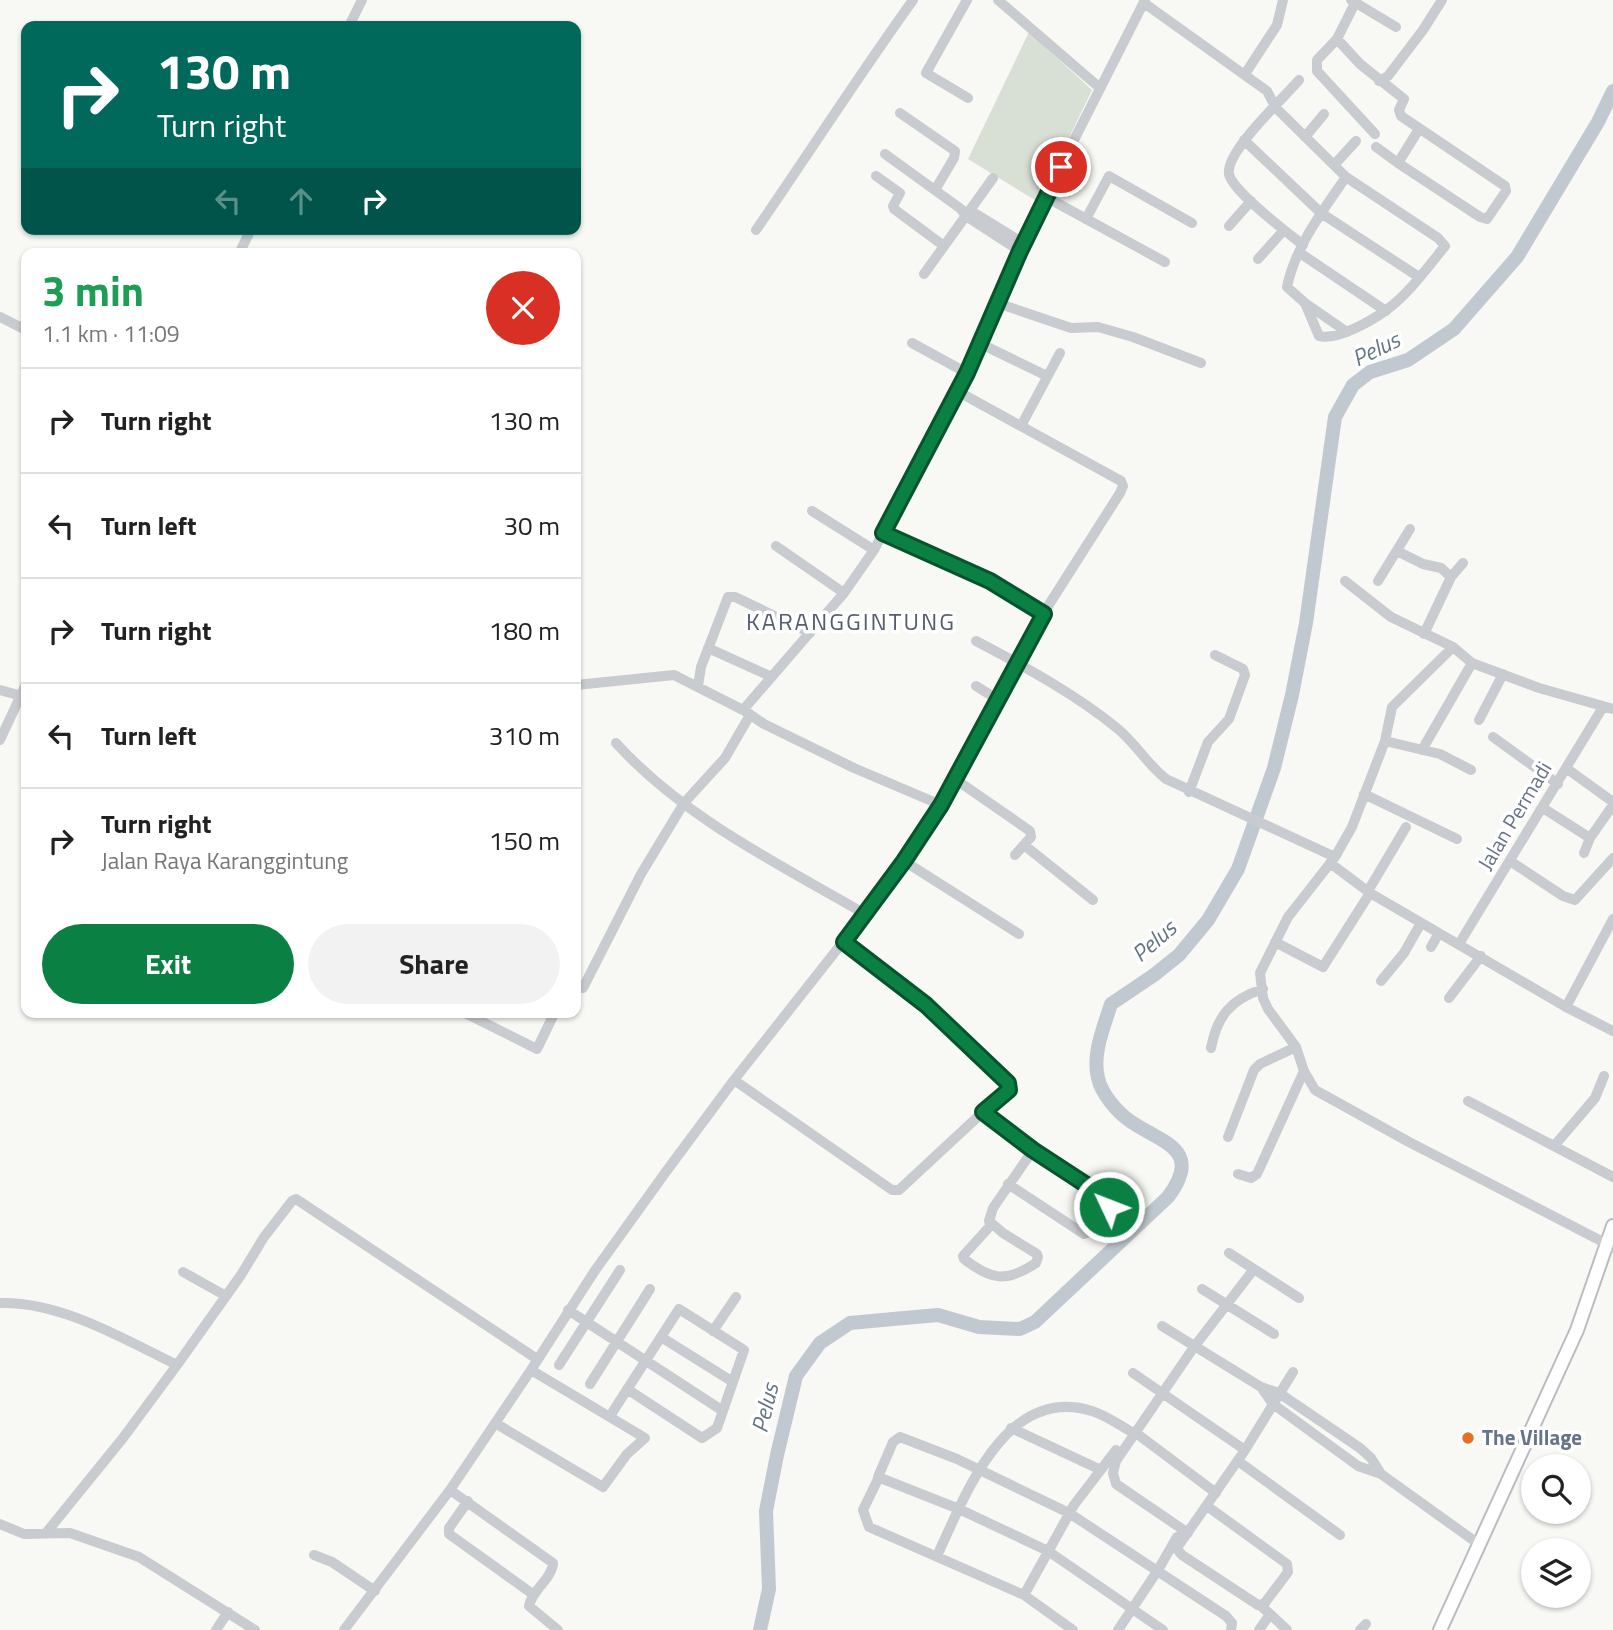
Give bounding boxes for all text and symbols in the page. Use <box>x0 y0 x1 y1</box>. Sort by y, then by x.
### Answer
text: 130 m <box>157 33 291 108</box>
icon: right <box>42 49 133 140</box>
text: Turn right <box>157 101 286 149</box>
pin <box>1031 137 1091 197</box>
icon: arrive <box>1042 148 1080 186</box>
icon: left <box>209 182 247 220</box>
icon: ahead <box>282 182 320 220</box>
icon: right <box>355 182 393 220</box>
text: 3 min <box>42 258 144 322</box>
button: close <box>486 271 560 345</box>
text: 1.1 km · 11:09 <box>42 316 180 351</box>
water label: Pelus <box>1346 321 1408 375</box>
text: Turn right <box>101 401 212 440</box>
text: 130 m <box>489 401 560 440</box>
icon: right <box>42 402 80 440</box>
text: Turn left <box>101 506 196 545</box>
text: 30 m <box>503 506 560 545</box>
icon: left <box>42 507 80 545</box>
district label: KARANGGINTUNG <box>746 603 956 639</box>
text: Turn right <box>101 611 212 650</box>
text: 180 m <box>489 611 560 650</box>
icon: right <box>42 612 80 650</box>
text: Turn left <box>101 716 196 755</box>
text: 310 m <box>489 716 560 755</box>
icon: left <box>42 717 80 755</box>
street label: Jalan Permadi <box>1469 755 1559 876</box>
text: Turn right <box>101 804 212 843</box>
text: 150 m <box>489 821 560 860</box>
icon: right <box>42 822 80 860</box>
text: Jalan Raya Karanggintung <box>101 843 348 878</box>
water label: Pelus <box>1124 910 1185 970</box>
button: Exit <box>42 924 294 1004</box>
button: Share <box>308 924 560 1004</box>
position arrow <box>1072 1170 1146 1244</box>
water label: Pelus <box>742 1378 788 1436</box>
place label: The Village <box>1482 1421 1582 1453</box>
marker: The Village <box>1460 1430 1476 1446</box>
map controls <box>1521 1454 1591 1608</box>
button: search <box>1521 1454 1591 1524</box>
button: layers <box>1521 1538 1591 1608</box>

